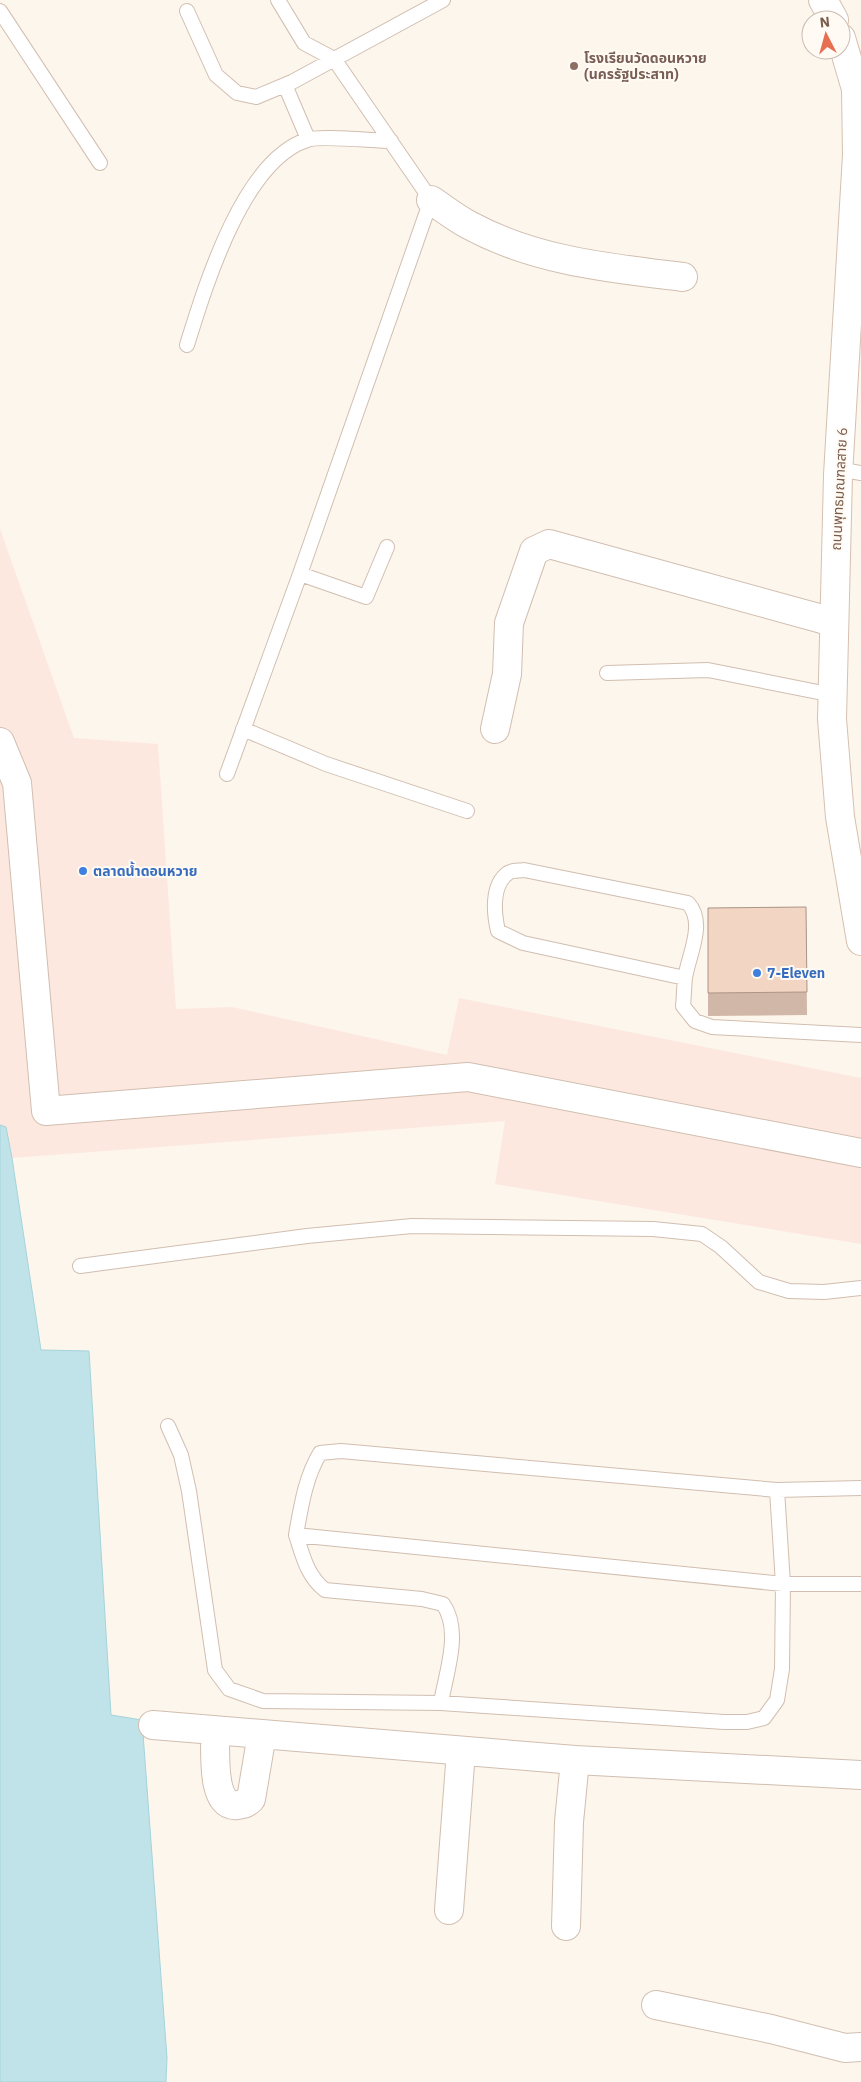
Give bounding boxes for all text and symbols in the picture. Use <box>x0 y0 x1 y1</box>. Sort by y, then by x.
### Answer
north arrow <box>801 10 851 60</box>
text: N <box>819 13 831 32</box>
place label: โรงเรียนวัดดอนหวาย (นครรัฐประสาท) <box>584 49 707 83</box>
marker: โรงเรียนวัดดอนหวาย (นครรัฐประสาท) <box>568 60 580 72</box>
street label: ถนนพุทธมณฑลสาย 6 <box>827 427 851 551</box>
place label: ตลาดน้ำดอนหวาย <box>93 861 198 880</box>
marker: ตลาดน้ำดอนหวาย <box>77 865 89 877</box>
place label: 7-Eleven <box>767 964 825 982</box>
marker: 7-Eleven <box>751 967 763 979</box>

